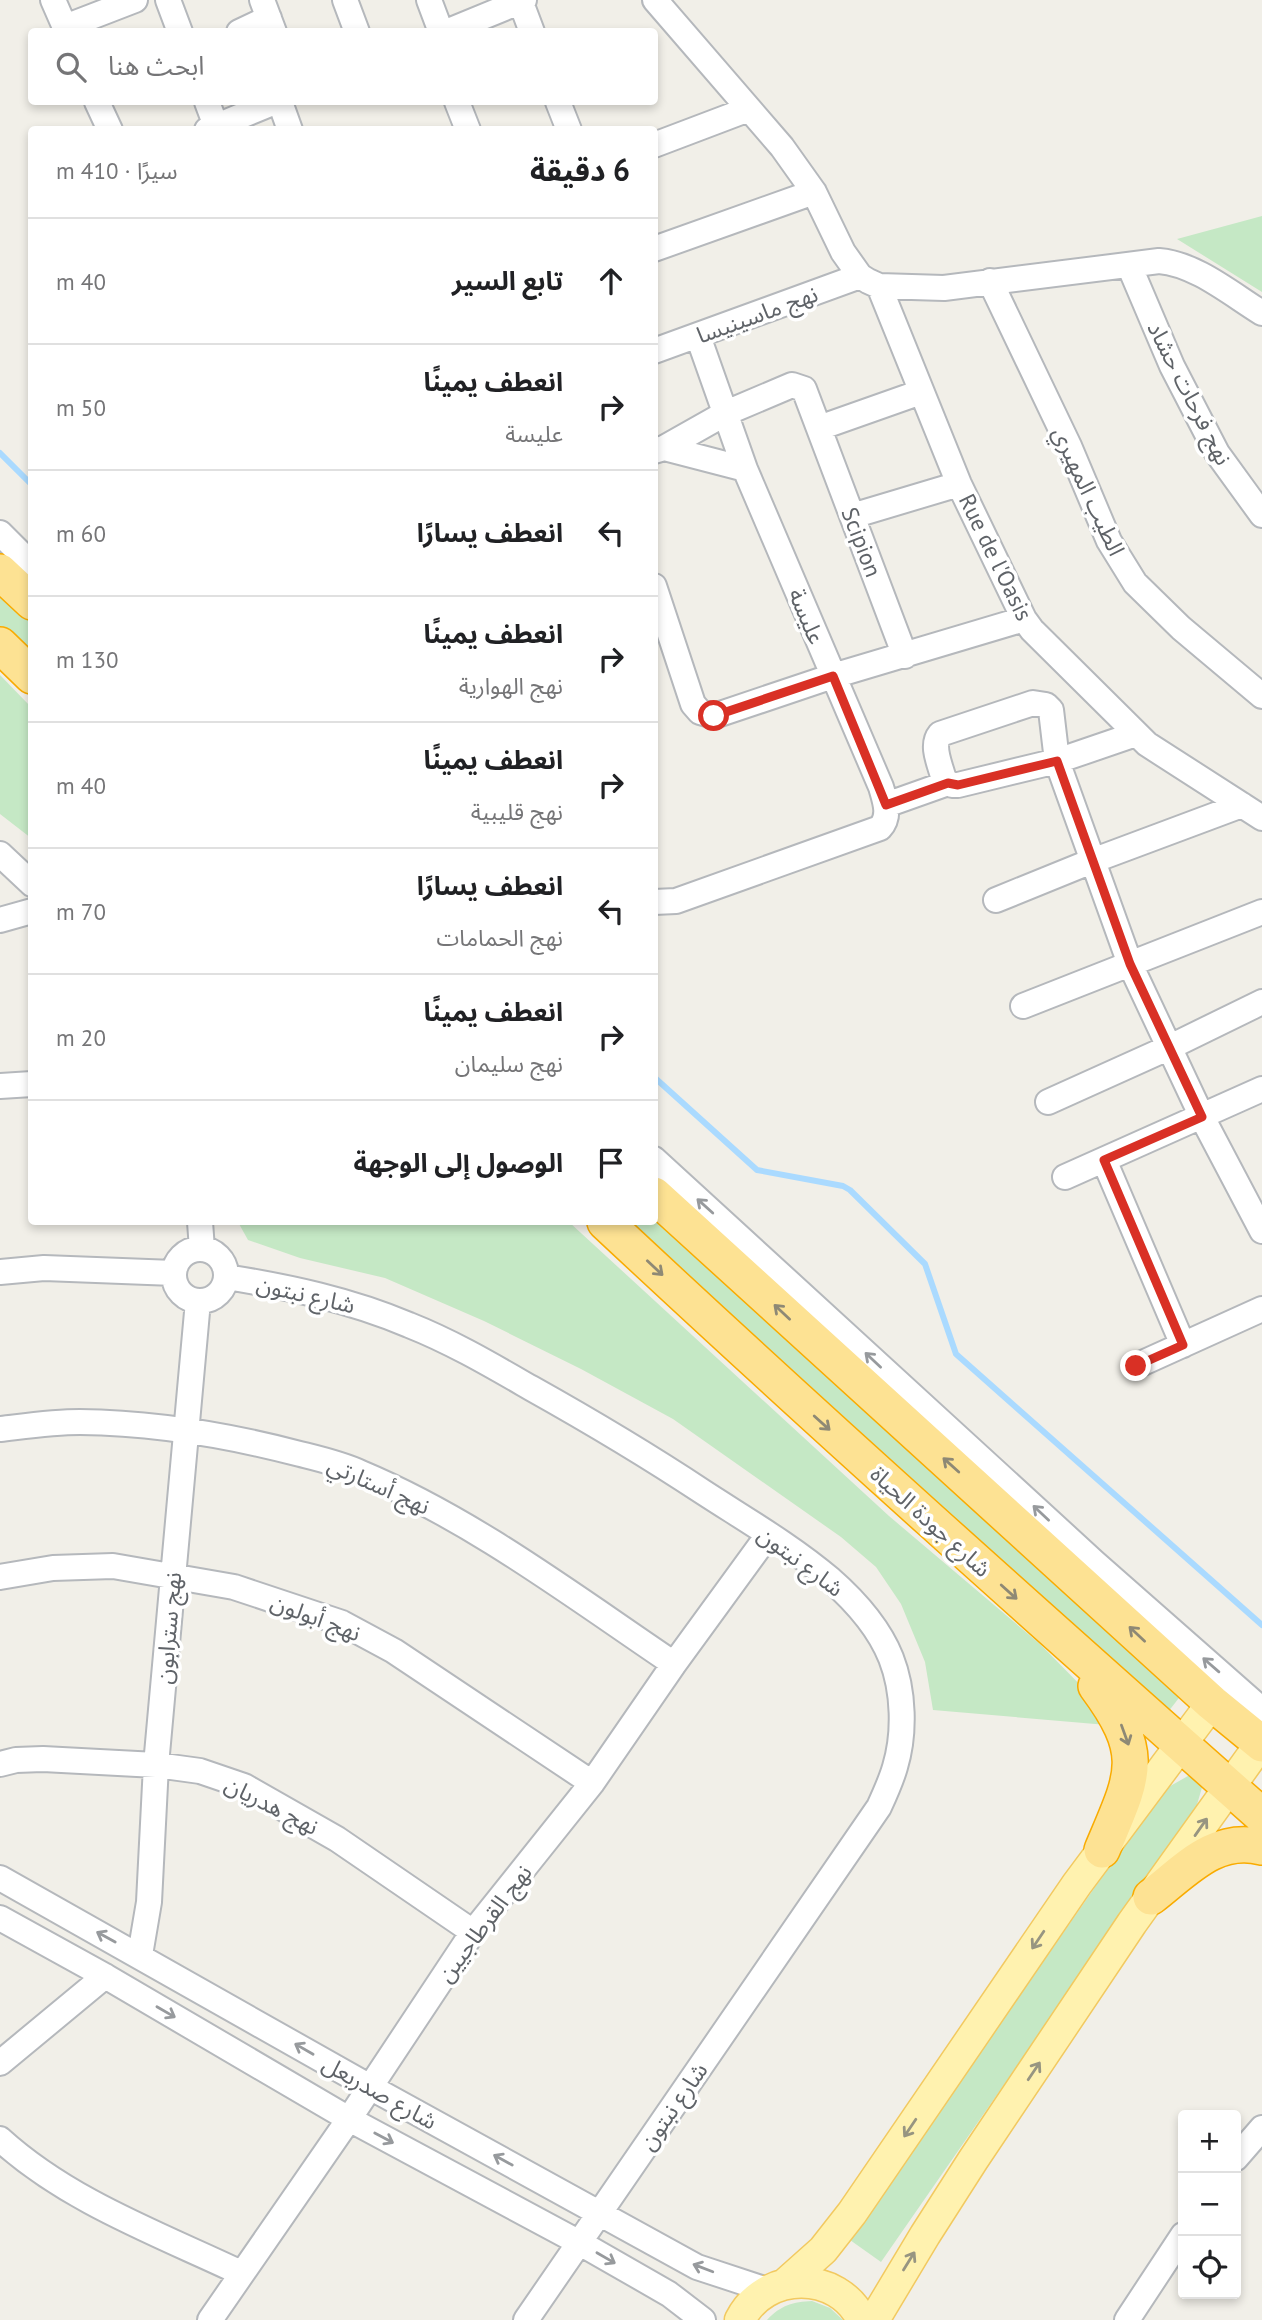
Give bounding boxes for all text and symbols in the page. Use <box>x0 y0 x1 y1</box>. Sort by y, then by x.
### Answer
search box <box>28 28 658 105</box>
icon: search <box>52 48 90 86</box>
text: ابحث هنا <box>108 49 205 82</box>
text: 6 دقيقة <box>530 150 630 189</box>
text: سيرًا · 410 m <box>56 156 178 185</box>
icon: ahead <box>592 262 630 300</box>
text: تابع السير <box>452 264 563 297</box>
text: 40 m <box>56 267 106 296</box>
street label: نهج ماسينيسا <box>692 279 823 352</box>
street label: نهج فرحات حشاد <box>1139 316 1239 471</box>
text: انعطف يمينًا <box>423 365 563 398</box>
icon: right <box>592 388 630 426</box>
text: 50 m <box>56 393 106 422</box>
text: عليسة <box>505 419 563 448</box>
street label: الطيب المهيري <box>1043 422 1132 562</box>
street label: Rue de l'Oasis <box>953 489 1039 625</box>
street label: Scipion <box>836 503 888 581</box>
icon: left <box>592 514 630 552</box>
text: انعطف يسارًا <box>417 516 563 549</box>
text: 60 m <box>56 519 106 548</box>
street label: عليسة <box>782 584 832 648</box>
text: انعطف يمينًا <box>423 617 563 650</box>
icon: right <box>592 640 630 678</box>
text: 130 m <box>56 645 118 674</box>
text: نهج الهوارية <box>459 671 563 700</box>
route start <box>698 700 729 731</box>
text: انعطف يمينًا <box>423 743 563 776</box>
icon: right <box>592 766 630 804</box>
text: 40 m <box>56 771 106 800</box>
text: نهج قليبية <box>471 797 563 826</box>
text: انعطف يسارًا <box>417 869 563 902</box>
icon: left <box>592 892 630 930</box>
text: 70 m <box>56 897 106 926</box>
text: نهج الحمامات <box>436 923 563 952</box>
text: انعطف يمينًا <box>423 995 563 1028</box>
icon: right <box>592 1018 630 1056</box>
text: 20 m <box>56 1023 106 1052</box>
text: نهج سليمان <box>455 1049 563 1078</box>
icon: arrive <box>592 1144 630 1182</box>
text: الوصول إلى الوجهة <box>354 1146 563 1179</box>
one-way arrow <box>696 1198 714 1214</box>
one-way arrow <box>646 1260 663 1277</box>
street label: شارع نبتون <box>253 1269 358 1322</box>
one-way arrow <box>773 1304 791 1320</box>
route end <box>1120 1350 1151 1381</box>
one-way arrow <box>865 1351 882 1368</box>
one-way arrow <box>813 1414 830 1431</box>
street label: نهج أستارتي <box>322 1450 435 1523</box>
one-way arrow <box>942 1457 960 1473</box>
street label: شارع جودة الحياة <box>863 1459 997 1585</box>
one-way arrow <box>1033 1505 1050 1522</box>
street label: شارع نبتون <box>750 1519 850 1605</box>
street label: نهج سترابون <box>149 1571 190 1685</box>
one-way arrow <box>1000 1584 1018 1600</box>
street label: نهج أبولون <box>266 1587 365 1650</box>
one-way arrow <box>1129 1626 1147 1642</box>
one-way arrow <box>1203 1656 1220 1673</box>
one-way arrow <box>1120 1724 1132 1746</box>
street label: نهج هدريان <box>219 1769 324 1844</box>
one-way arrow <box>1194 1818 1208 1837</box>
street label: نهج القرطاجيين <box>430 1858 540 1989</box>
one-way arrow <box>97 1930 117 1944</box>
one-way arrow <box>1031 1930 1045 1949</box>
one-way arrow <box>155 2006 176 2019</box>
one-way arrow <box>295 2042 315 2056</box>
street label: شارع صدربعل <box>316 2049 442 2138</box>
street label: شارع نبتون <box>632 2057 716 2157</box>
one-way arrow <box>1027 2062 1041 2081</box>
map controls <box>1178 2110 1241 2299</box>
button: + <box>1178 2110 1241 2173</box>
one-way arrow <box>903 2118 917 2137</box>
one-way arrow <box>374 2131 394 2145</box>
one-way arrow <box>493 2153 513 2167</box>
button: − <box>1178 2173 1241 2236</box>
button: locate <box>1178 2236 1241 2299</box>
one-way arrow <box>595 2252 616 2265</box>
one-way arrow <box>901 2252 916 2271</box>
one-way arrow <box>692 2261 714 2274</box>

